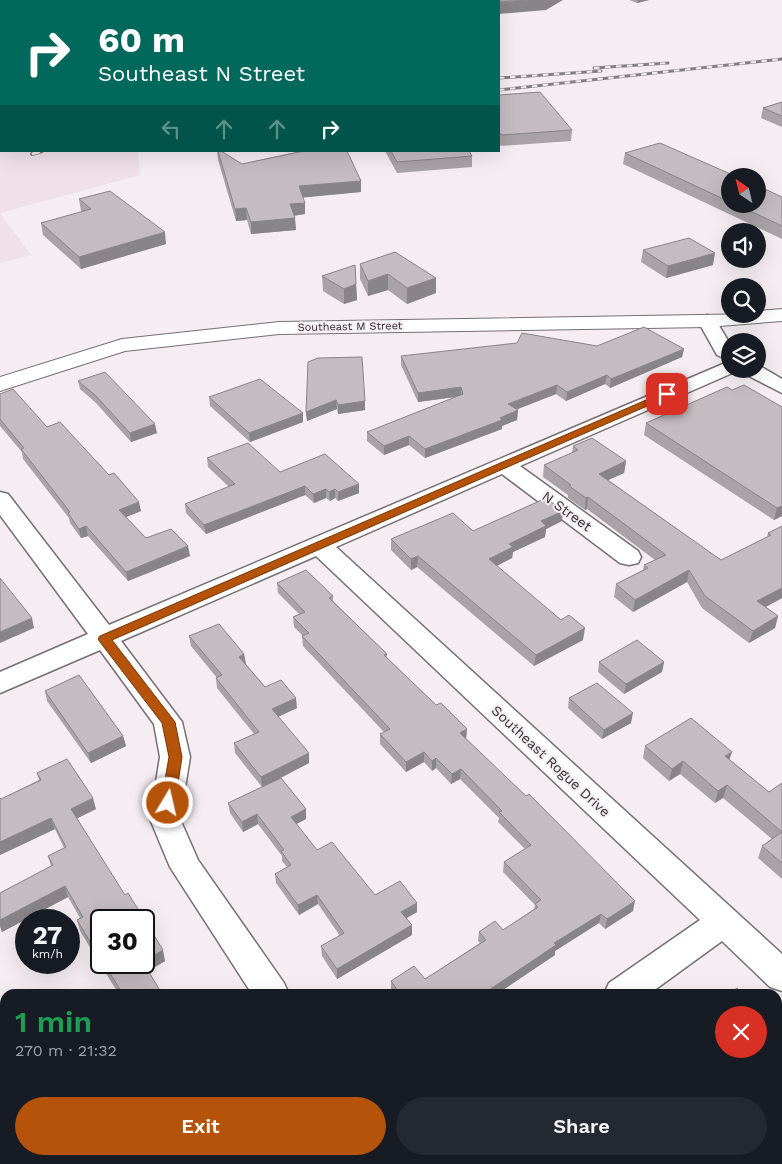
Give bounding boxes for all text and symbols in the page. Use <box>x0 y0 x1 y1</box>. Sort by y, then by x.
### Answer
text: 60 m <box>98 19 185 61</box>
icon: right <box>15 20 80 85</box>
text: Southeast N Street <box>98 61 305 86</box>
icon: left <box>157 115 185 143</box>
icon: ahead <box>210 115 238 143</box>
icon: ahead <box>263 115 291 143</box>
icon: right <box>316 115 344 143</box>
north arrow <box>721 168 766 212</box>
map controls <box>721 168 766 378</box>
button: sound <box>721 223 766 268</box>
button: search <box>721 278 766 323</box>
street label: Southeast M Street <box>297 319 403 334</box>
button: layers <box>721 333 766 378</box>
pin <box>646 373 688 415</box>
icon: arrive <box>653 380 681 408</box>
street label: N Street <box>539 488 595 534</box>
street label: Southeast Rogue Drive <box>489 702 613 820</box>
position arrow <box>141 776 193 828</box>
speed limit sign: 30 <box>90 909 155 974</box>
text: 27 <box>33 921 62 950</box>
text: km/h <box>32 947 63 961</box>
text: 1 min <box>15 1004 92 1039</box>
button: close <box>715 1006 767 1058</box>
text: 270 m · 21:32 <box>15 1041 117 1060</box>
button: Exit <box>15 1097 386 1155</box>
button: Share <box>396 1097 767 1155</box>

